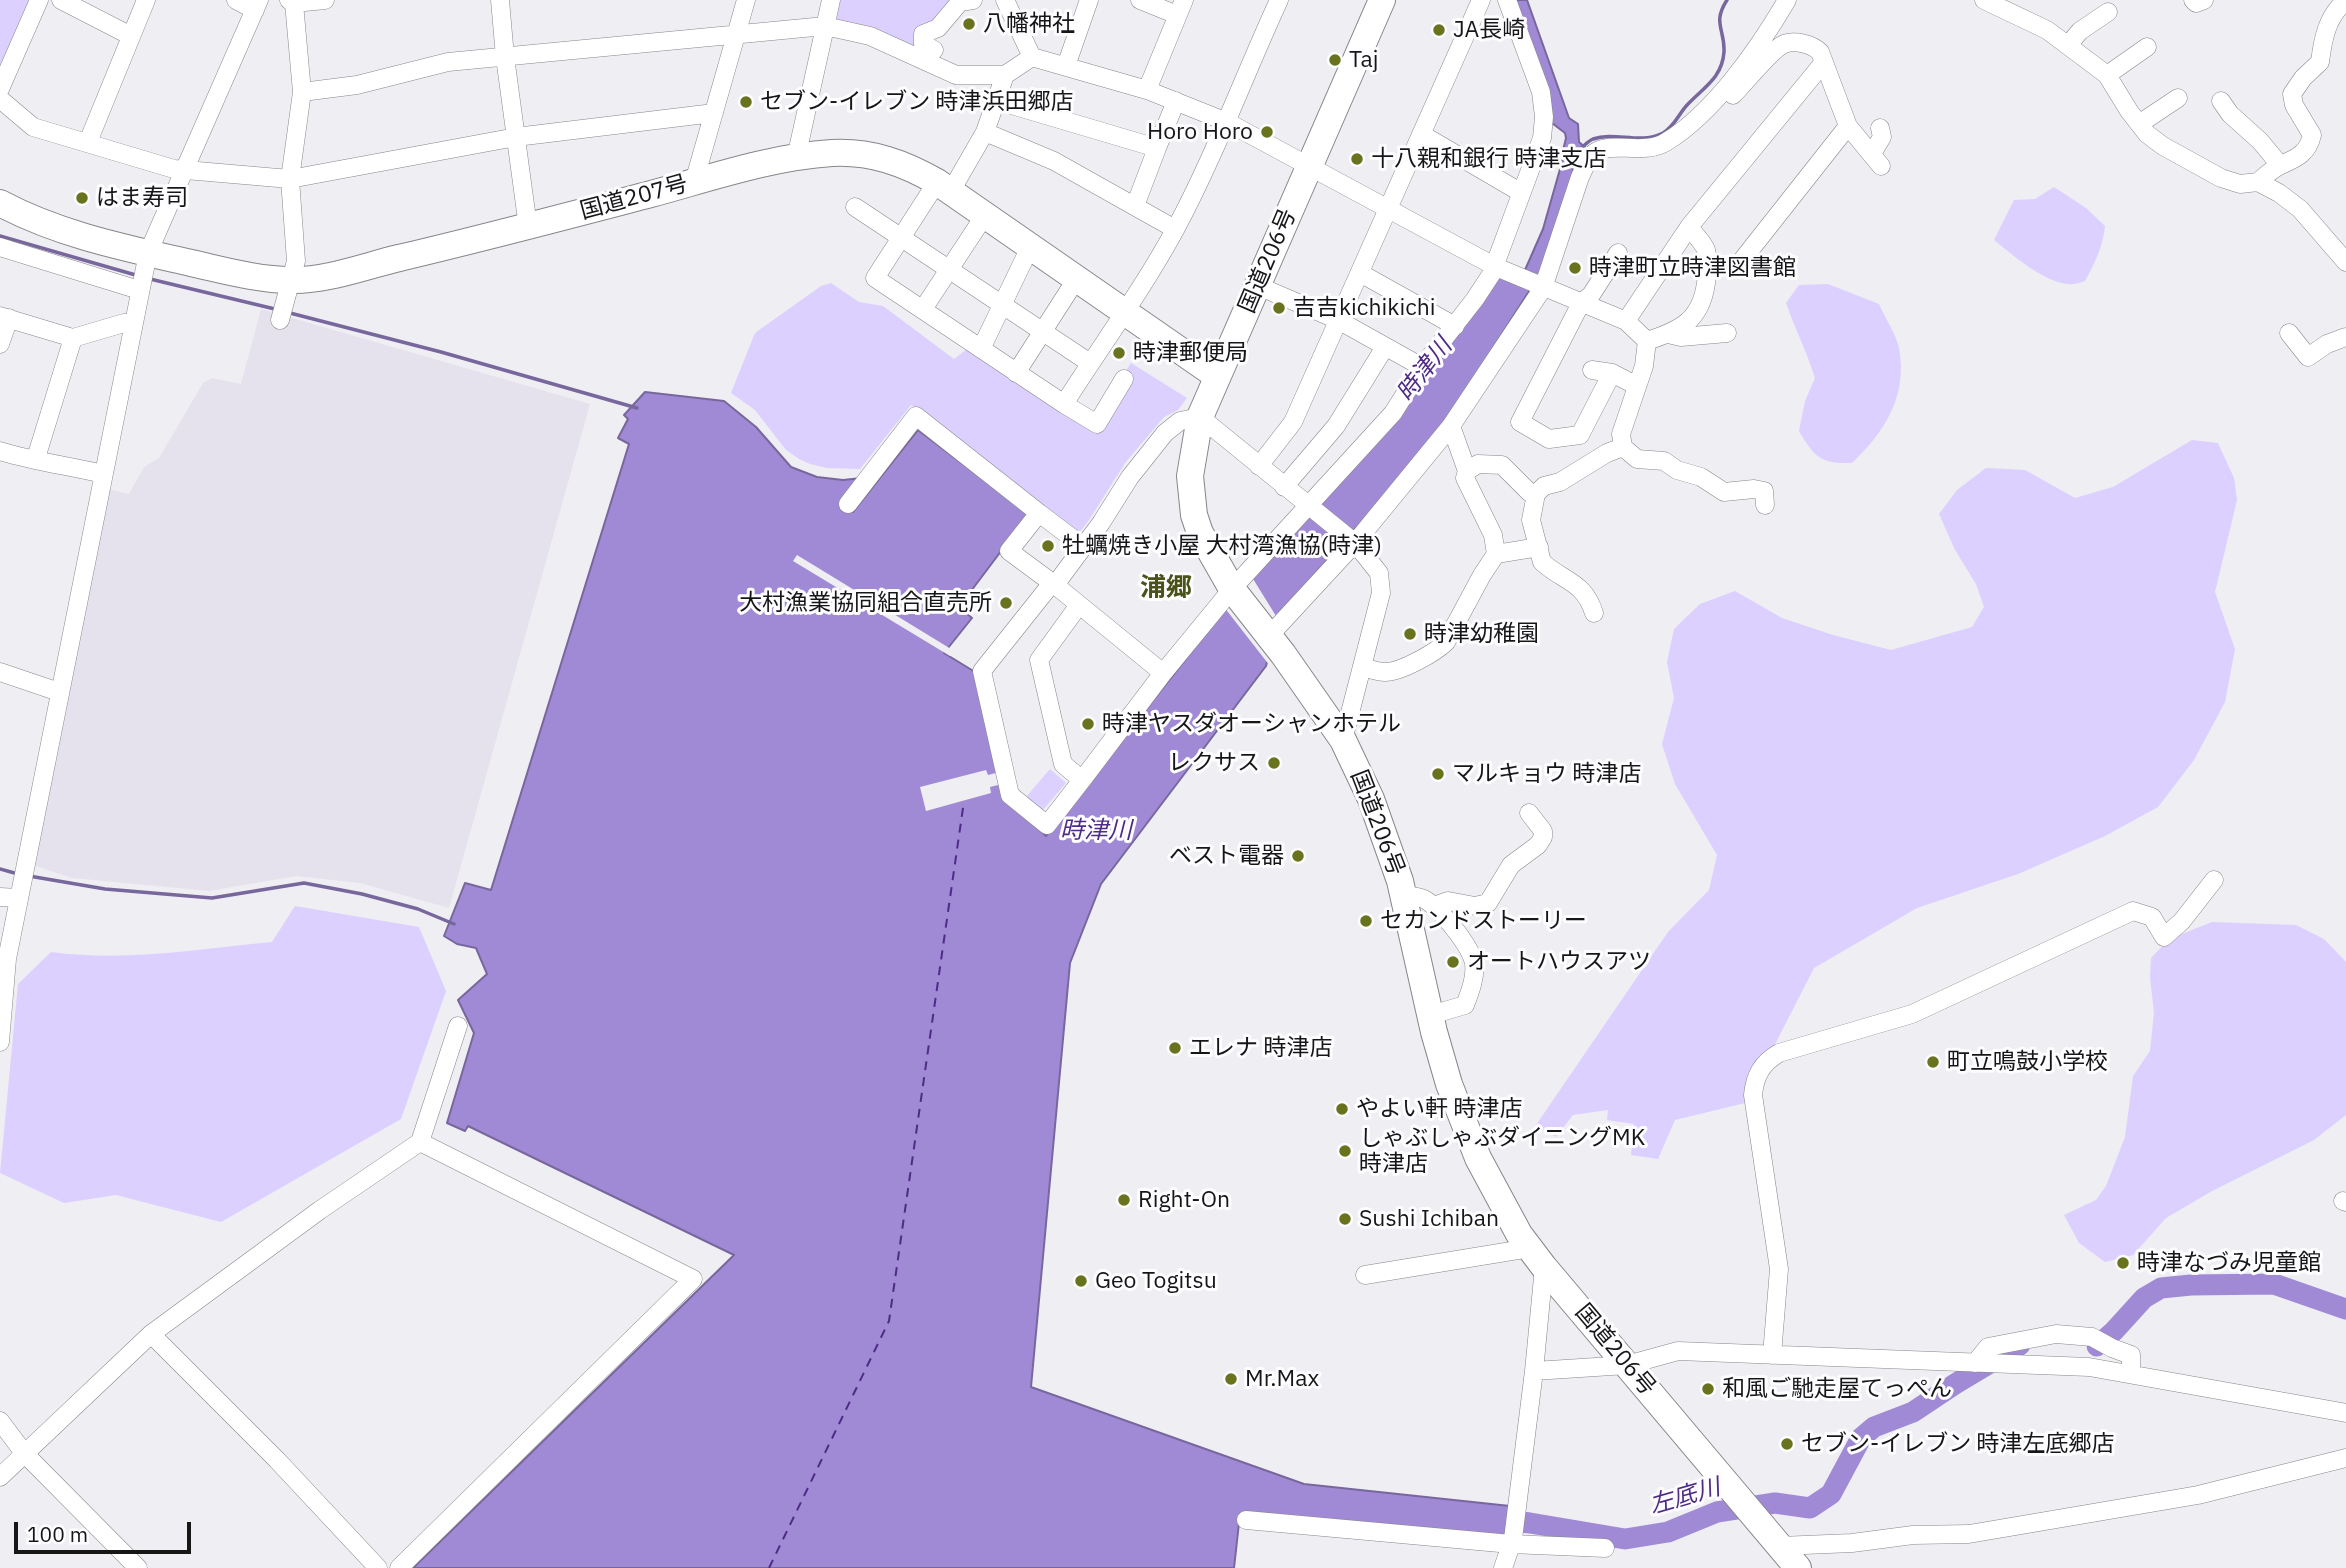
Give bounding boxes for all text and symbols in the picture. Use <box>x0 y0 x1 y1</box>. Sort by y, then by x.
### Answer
place label: 八幡神社 <box>983 10 1075 38</box>
marker: 八幡神社 <box>961 16 977 32</box>
place label: JA長崎 <box>1453 16 1525 44</box>
marker: JA長崎 <box>1431 22 1447 38</box>
place label: Taj <box>1349 46 1379 74</box>
marker: Taj <box>1327 52 1343 68</box>
place label: セブン-イレブン 時津浜田郷店 <box>760 88 1074 116</box>
marker: セブン-イレブン 時津浜田郷店 <box>738 94 754 110</box>
place label: Horo Horo <box>1147 118 1253 146</box>
marker: Horo Horo <box>1259 124 1275 140</box>
place label: 十八親和銀行 時津支店 <box>1371 145 1606 173</box>
marker: 十八親和銀行 時津支店 <box>1349 151 1365 167</box>
street label: 国道207号 <box>577 170 691 226</box>
place label: はま寿司 <box>96 184 188 212</box>
marker: はま寿司 <box>74 190 90 206</box>
street label: 国道206号 <box>1234 205 1302 317</box>
place label: 時津町立時津図書館 <box>1589 254 1796 282</box>
marker: 時津町立時津図書館 <box>1567 260 1583 276</box>
place label: 吉吉kichikichi <box>1293 294 1436 322</box>
marker: 吉吉kichikichi <box>1271 300 1287 316</box>
water label: 時津川 <box>1391 333 1459 407</box>
place label: 時津郵便局 <box>1133 339 1248 367</box>
marker: 時津郵便局 <box>1111 345 1127 361</box>
place label: 牡蠣焼き小屋 大村湾漁協(時津) <box>1062 532 1382 560</box>
marker: 牡蠣焼き小屋 大村湾漁協(時津) <box>1040 538 1056 554</box>
district label: 浦郷 <box>1140 572 1192 604</box>
place label: 大村漁業協同組合直売所 <box>739 589 992 617</box>
marker: 大村漁業協同組合直売所 <box>998 595 1014 611</box>
place label: 時津幼稚園 <box>1424 620 1539 648</box>
marker: 時津幼稚園 <box>1402 626 1418 642</box>
place label: 時津ヤスダオーシャンホテル <box>1102 710 1401 738</box>
marker: 時津ヤスダオーシャンホテル <box>1080 716 1096 732</box>
place label: レクサス <box>1168 749 1260 777</box>
marker: レクサス <box>1266 755 1282 771</box>
place label: マルキョウ 時津店 <box>1452 760 1641 788</box>
marker: マルキョウ 時津店 <box>1430 766 1446 782</box>
street label: 国道206号 <box>1344 767 1410 879</box>
water label: 時津川 <box>1060 817 1132 845</box>
place label: ベスト電器 <box>1169 842 1284 870</box>
marker: ベスト電器 <box>1290 848 1306 864</box>
place label: セカンドストーリー <box>1380 907 1587 935</box>
marker: セカンドストーリー <box>1358 913 1374 929</box>
place label: オートハウスアツ <box>1467 948 1651 976</box>
marker: オートハウスアツ <box>1445 954 1461 970</box>
place label: エレナ 時津店 <box>1189 1034 1332 1062</box>
marker: エレナ 時津店 <box>1167 1040 1183 1056</box>
place label: 町立鳴鼓小学校 <box>1947 1048 2108 1076</box>
marker: 町立鳴鼓小学校 <box>1925 1054 1941 1070</box>
place label: やよい軒 時津店 <box>1356 1095 1522 1123</box>
marker: やよい軒 時津店 <box>1334 1101 1350 1117</box>
place label: しゃぶしゃぶダイニングMK 時津店 <box>1359 1124 1645 1178</box>
marker: しゃぶしゃぶダイニングMK 時津店 <box>1337 1143 1353 1159</box>
place label: Right-On <box>1138 1186 1230 1214</box>
marker: Right-On <box>1116 1192 1132 1208</box>
place label: Sushi Ichiban <box>1359 1205 1499 1233</box>
marker: Sushi Ichiban <box>1337 1211 1353 1227</box>
place label: 時津なづみ児童館 <box>2137 1249 2321 1277</box>
marker: 時津なづみ児童館 <box>2115 1255 2131 1271</box>
place label: Geo Togitsu <box>1095 1267 1217 1295</box>
marker: Geo Togitsu <box>1073 1273 1089 1289</box>
street label: 国道206号 <box>1569 1299 1661 1401</box>
place label: Mr.Max <box>1245 1365 1319 1393</box>
marker: Mr.Max <box>1223 1371 1239 1387</box>
place label: 和風ご馳走屋てっぺん <box>1722 1375 1952 1403</box>
marker: 和風ご馳走屋てっぺん <box>1700 1381 1716 1397</box>
place label: セブン-イレブン 時津左底郷店 <box>1801 1430 2115 1458</box>
marker: セブン-イレブン 時津左底郷店 <box>1779 1436 1795 1452</box>
water label: 左底川 <box>1646 1473 1724 1521</box>
scale bar <box>18 1508 194 1552</box>
text: 100 m <box>27 1520 88 1548</box>

